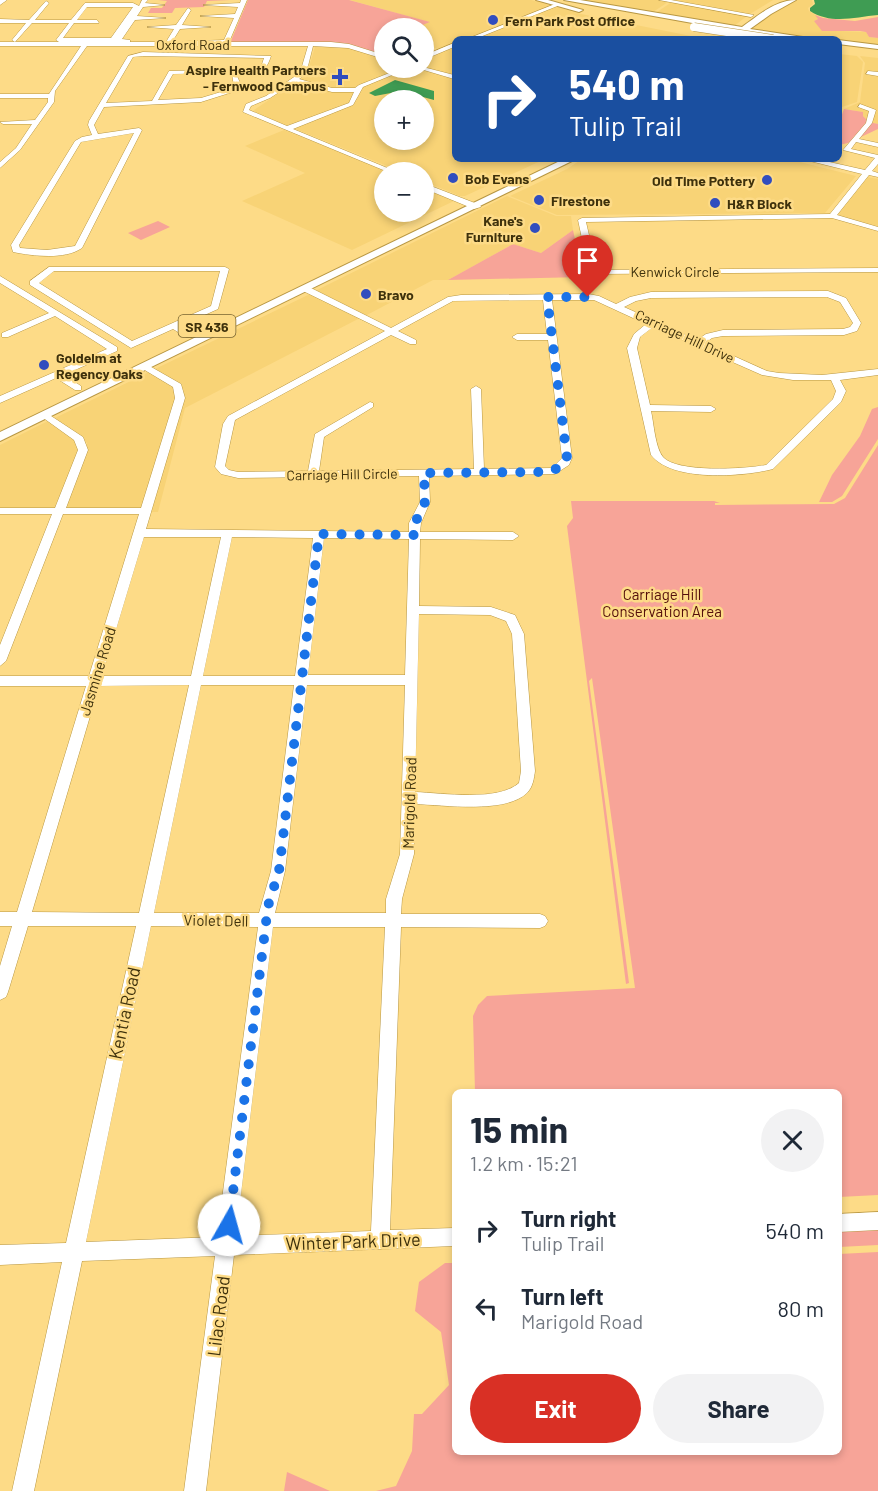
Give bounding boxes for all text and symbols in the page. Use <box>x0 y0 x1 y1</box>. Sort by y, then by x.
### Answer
place label: Fern Park Post Office <box>505 12 635 29</box>
marker: Fern Park Post Office <box>486 13 500 27</box>
map controls <box>374 18 434 222</box>
button: search <box>374 18 434 78</box>
street label: Oxford Road <box>156 36 230 53</box>
text: 540 m <box>569 58 684 108</box>
icon: right <box>470 60 548 138</box>
place label: Aspire Health Partners - Fernwood Campus <box>186 61 326 94</box>
marker: Aspire Health Partners - Fernwood Campus <box>331 68 349 86</box>
button: + <box>374 90 434 150</box>
text: Tulip Trail <box>569 109 682 141</box>
button: − <box>374 162 434 222</box>
place label: Bob Evans <box>465 170 529 187</box>
marker: Bob Evans <box>446 171 460 185</box>
place label: Old Time Pottery <box>652 172 755 189</box>
marker: Old Time Pottery <box>760 173 774 187</box>
place label: Firestone <box>551 192 611 209</box>
marker: Firestone <box>532 193 546 207</box>
place label: H&R Block <box>727 195 792 212</box>
marker: H&R Block <box>708 196 722 210</box>
place label: Kane's Furniture <box>466 212 523 245</box>
marker: Kane's Furniture <box>528 221 542 235</box>
pin <box>562 235 613 297</box>
icon: arrive <box>571 244 604 277</box>
street label: Kenwick Circle <box>630 263 720 280</box>
place label: Bravo <box>378 286 414 303</box>
marker: Bravo <box>359 287 373 301</box>
street label: Carriage Hill Drive <box>633 306 737 366</box>
road number: SR 436 <box>178 315 236 337</box>
place label: Goldelm at Regency Oaks <box>56 349 143 382</box>
marker: Goldelm at Regency Oaks <box>37 358 51 372</box>
street label: Carriage Hill Circle <box>286 465 398 483</box>
park label: Carriage Hill Conservation Area <box>602 585 722 620</box>
street label: Jasmine Road <box>75 624 119 718</box>
street label: Marigold Road <box>398 757 420 849</box>
street label: Violet Dell <box>183 910 249 930</box>
street label: Kentia Road <box>103 965 145 1061</box>
text: 15 min <box>470 1107 568 1150</box>
button: close <box>761 1109 824 1172</box>
text: 1.2 km · 15:21 <box>470 1151 578 1175</box>
position arrow <box>197 1193 261 1257</box>
text: Turn right <box>521 1205 616 1231</box>
icon: right <box>470 1214 503 1247</box>
text: 540 m <box>766 1217 824 1243</box>
street label: Winter Park Drive <box>285 1228 421 1254</box>
text: Tulip Trail <box>521 1231 604 1255</box>
street label: Lilac Road <box>202 1275 234 1357</box>
text: Turn left <box>521 1283 604 1309</box>
icon: left <box>470 1292 503 1325</box>
text: 80 m <box>778 1295 824 1321</box>
text: Marigold Road <box>521 1309 643 1333</box>
button: Exit <box>470 1374 641 1443</box>
button: Share <box>653 1374 824 1443</box>

